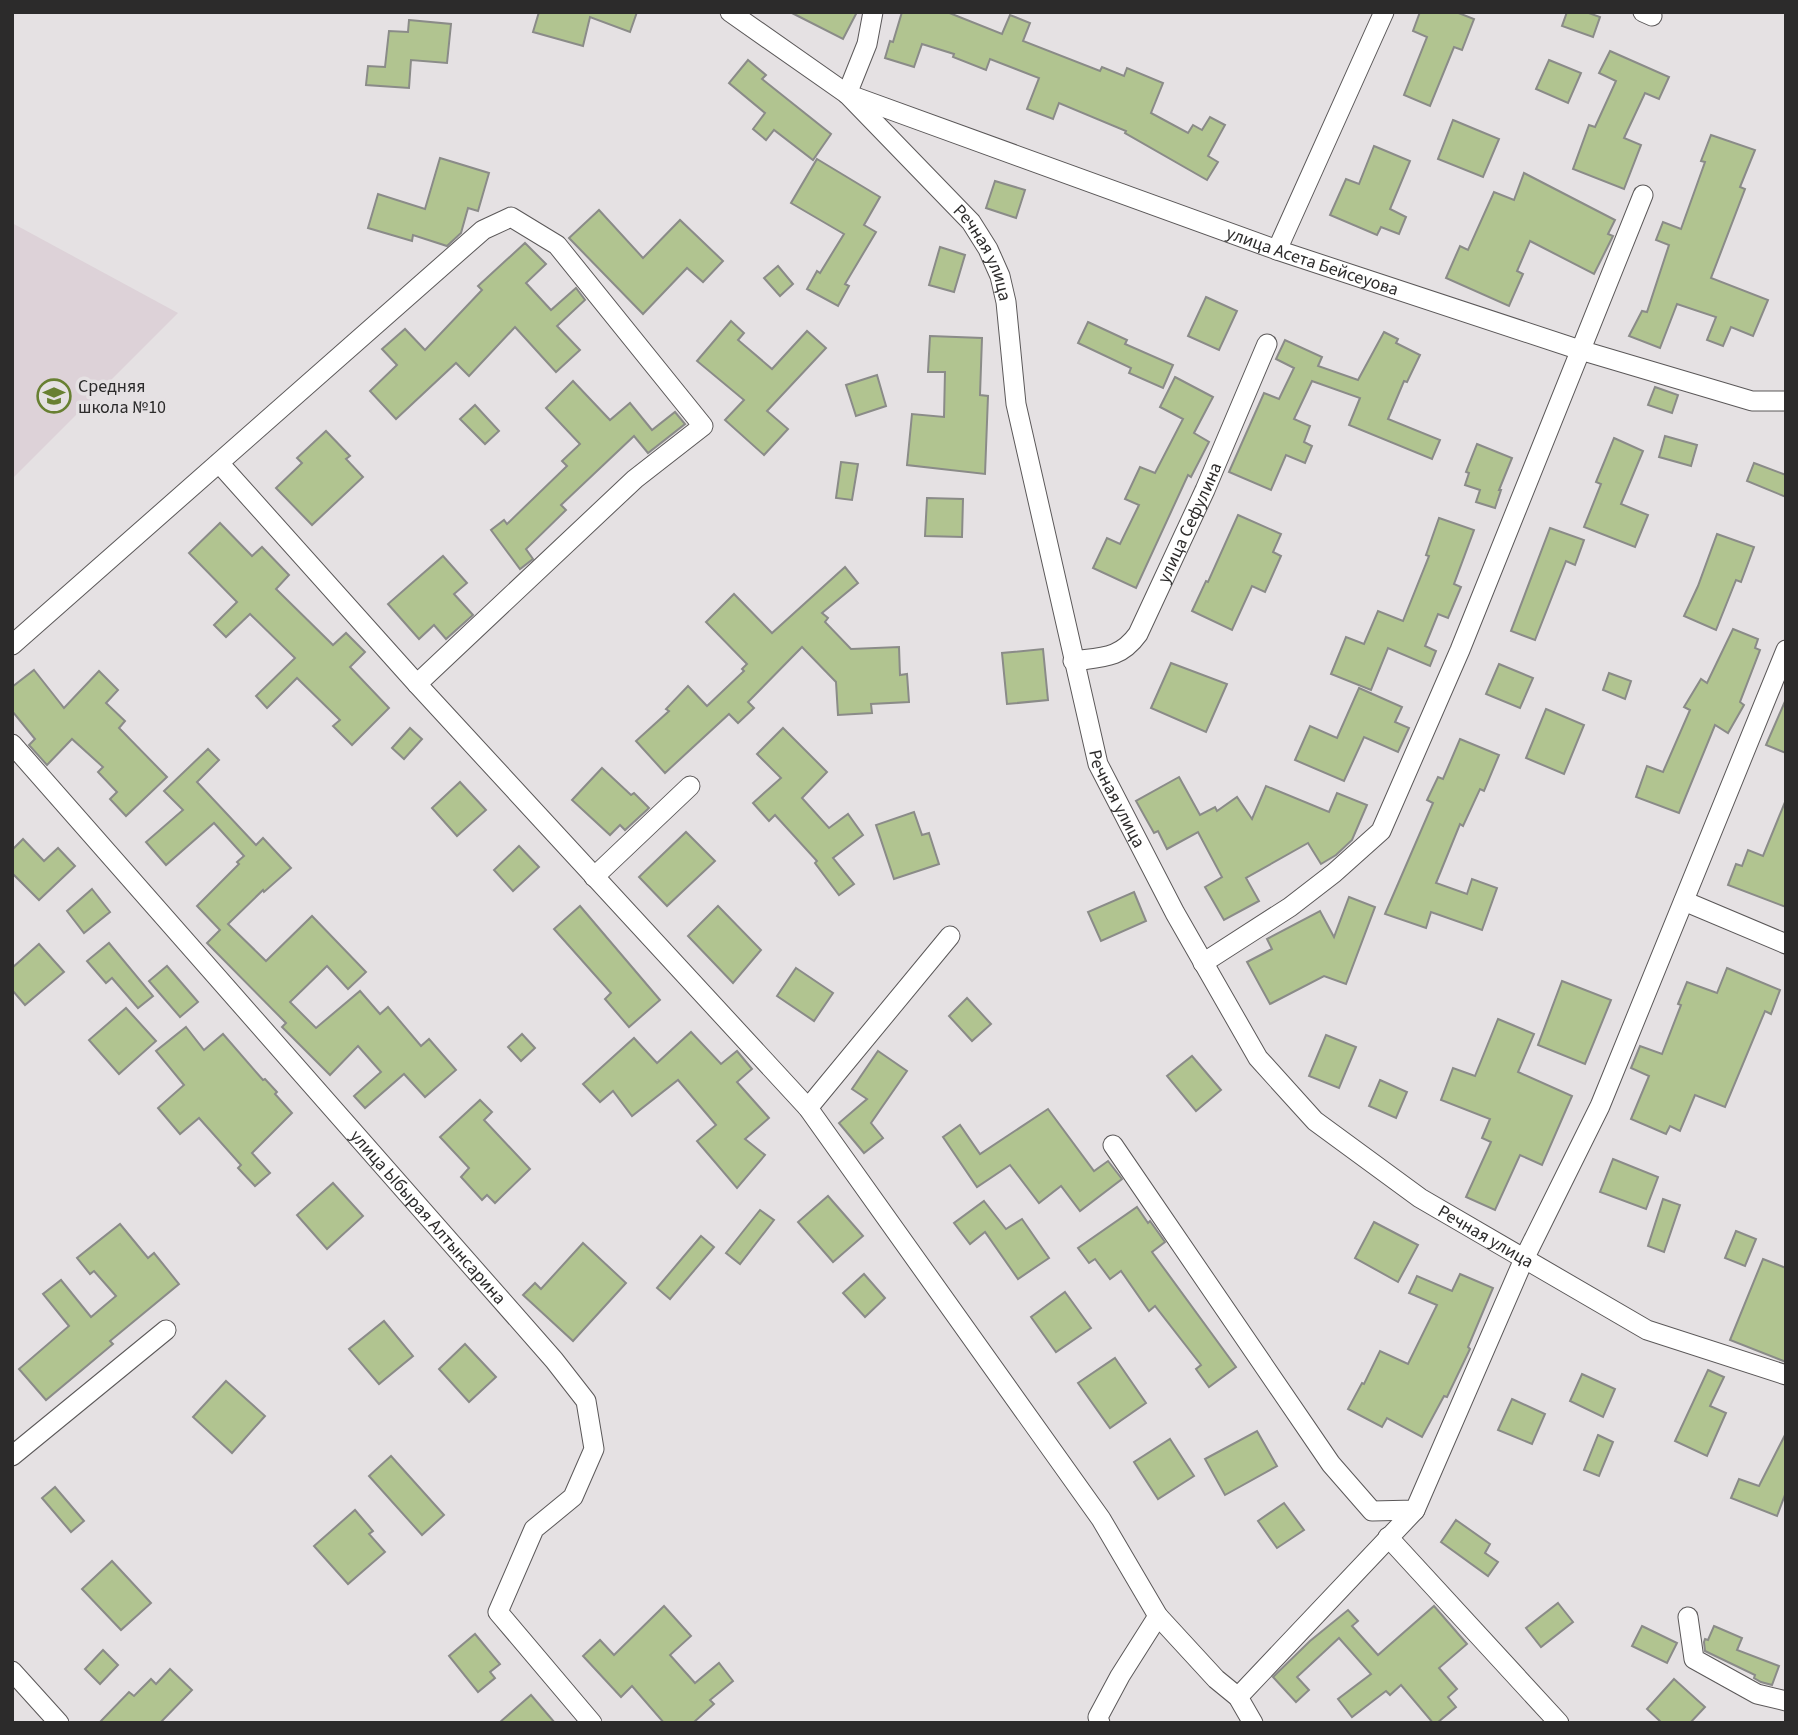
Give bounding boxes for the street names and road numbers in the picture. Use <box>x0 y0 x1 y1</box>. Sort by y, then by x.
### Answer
street label: Речная улица <box>947 199 1017 303</box>
street label: улица Асета Бейсеуова <box>1223 221 1402 302</box>
street label: улица Сефулина <box>1151 459 1228 587</box>
street label: Речная улица <box>1082 747 1151 852</box>
street label: улица Ыбырая Алтынсарина <box>344 1124 512 1310</box>
street label: Речная улица <box>1433 1199 1538 1274</box>

